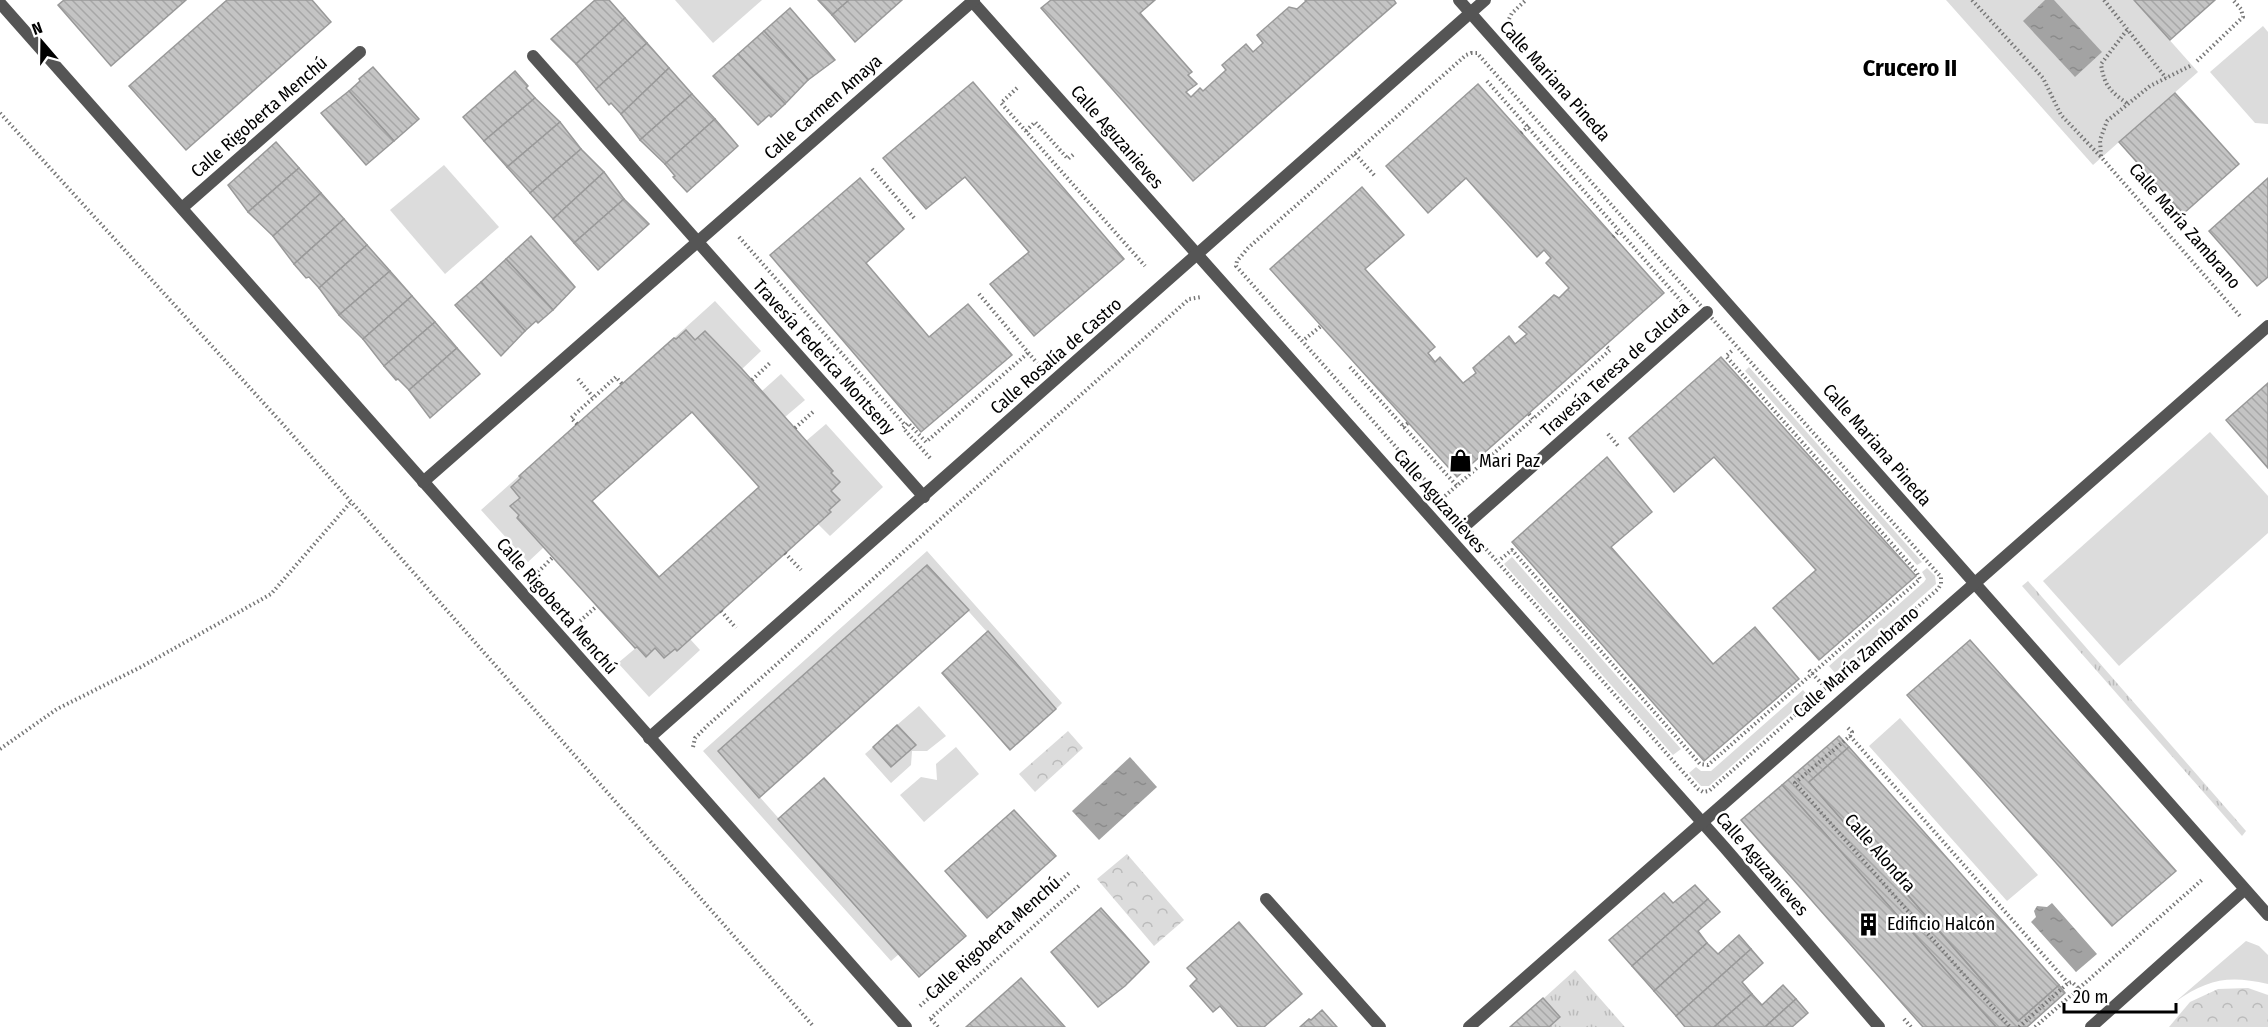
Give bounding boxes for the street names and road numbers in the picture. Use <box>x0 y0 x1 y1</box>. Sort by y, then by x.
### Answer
street label: Calle Mariana Pineda <box>1495 16 1615 146</box>
street label: Calle Carmen Amaya <box>760 50 887 164</box>
street label: Calle Rigoberta Menchú <box>186 52 332 182</box>
street label: Calle Aguzanieves <box>1066 81 1168 194</box>
street label: Calle María Zambrano <box>2124 159 2246 293</box>
street label: Travesía Federica Montseny <box>748 275 900 439</box>
street label: Calle Rosalía de Castro <box>986 293 1126 419</box>
street label: Travesía Teresa de Calcuta <box>1536 296 1694 442</box>
street label: Calle Mariana Pineda <box>1818 379 1936 511</box>
street label: Calle Aguzanieves <box>1389 445 1491 558</box>
street label: Calle Rigoberta Menchú <box>492 533 622 679</box>
street label: Calle María Zambrano <box>1789 601 1923 723</box>
street label: Calle Aguzanieves <box>1711 808 1813 921</box>
street label: Calle Alondra <box>1840 809 1920 897</box>
street label: Calle Rigoberta Menchú <box>921 872 1065 1004</box>

